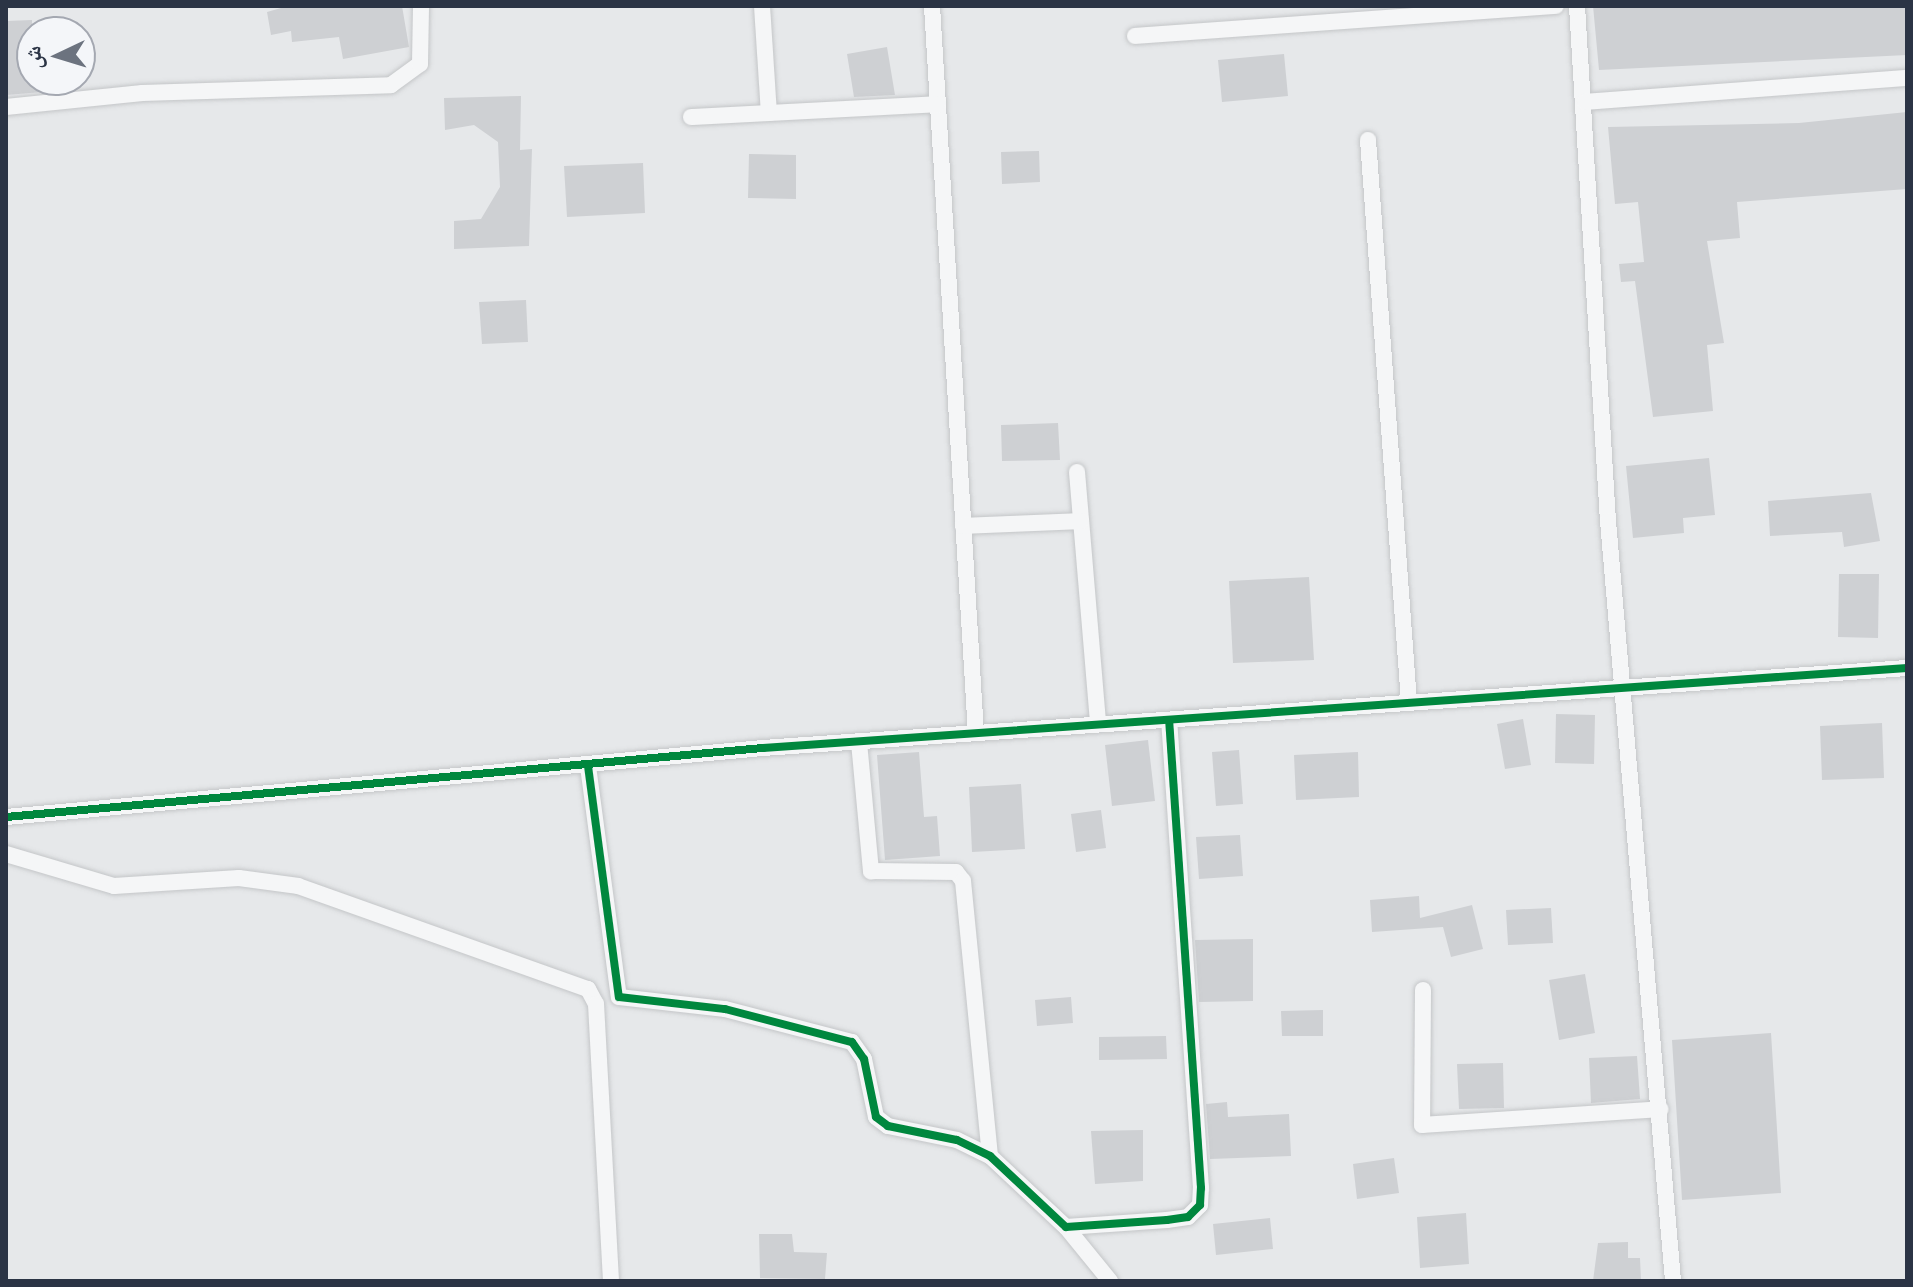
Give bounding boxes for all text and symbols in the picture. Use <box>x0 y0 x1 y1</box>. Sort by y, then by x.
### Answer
north arrow <box>16 16 96 96</box>
text: ش <box>19 45 48 70</box>

